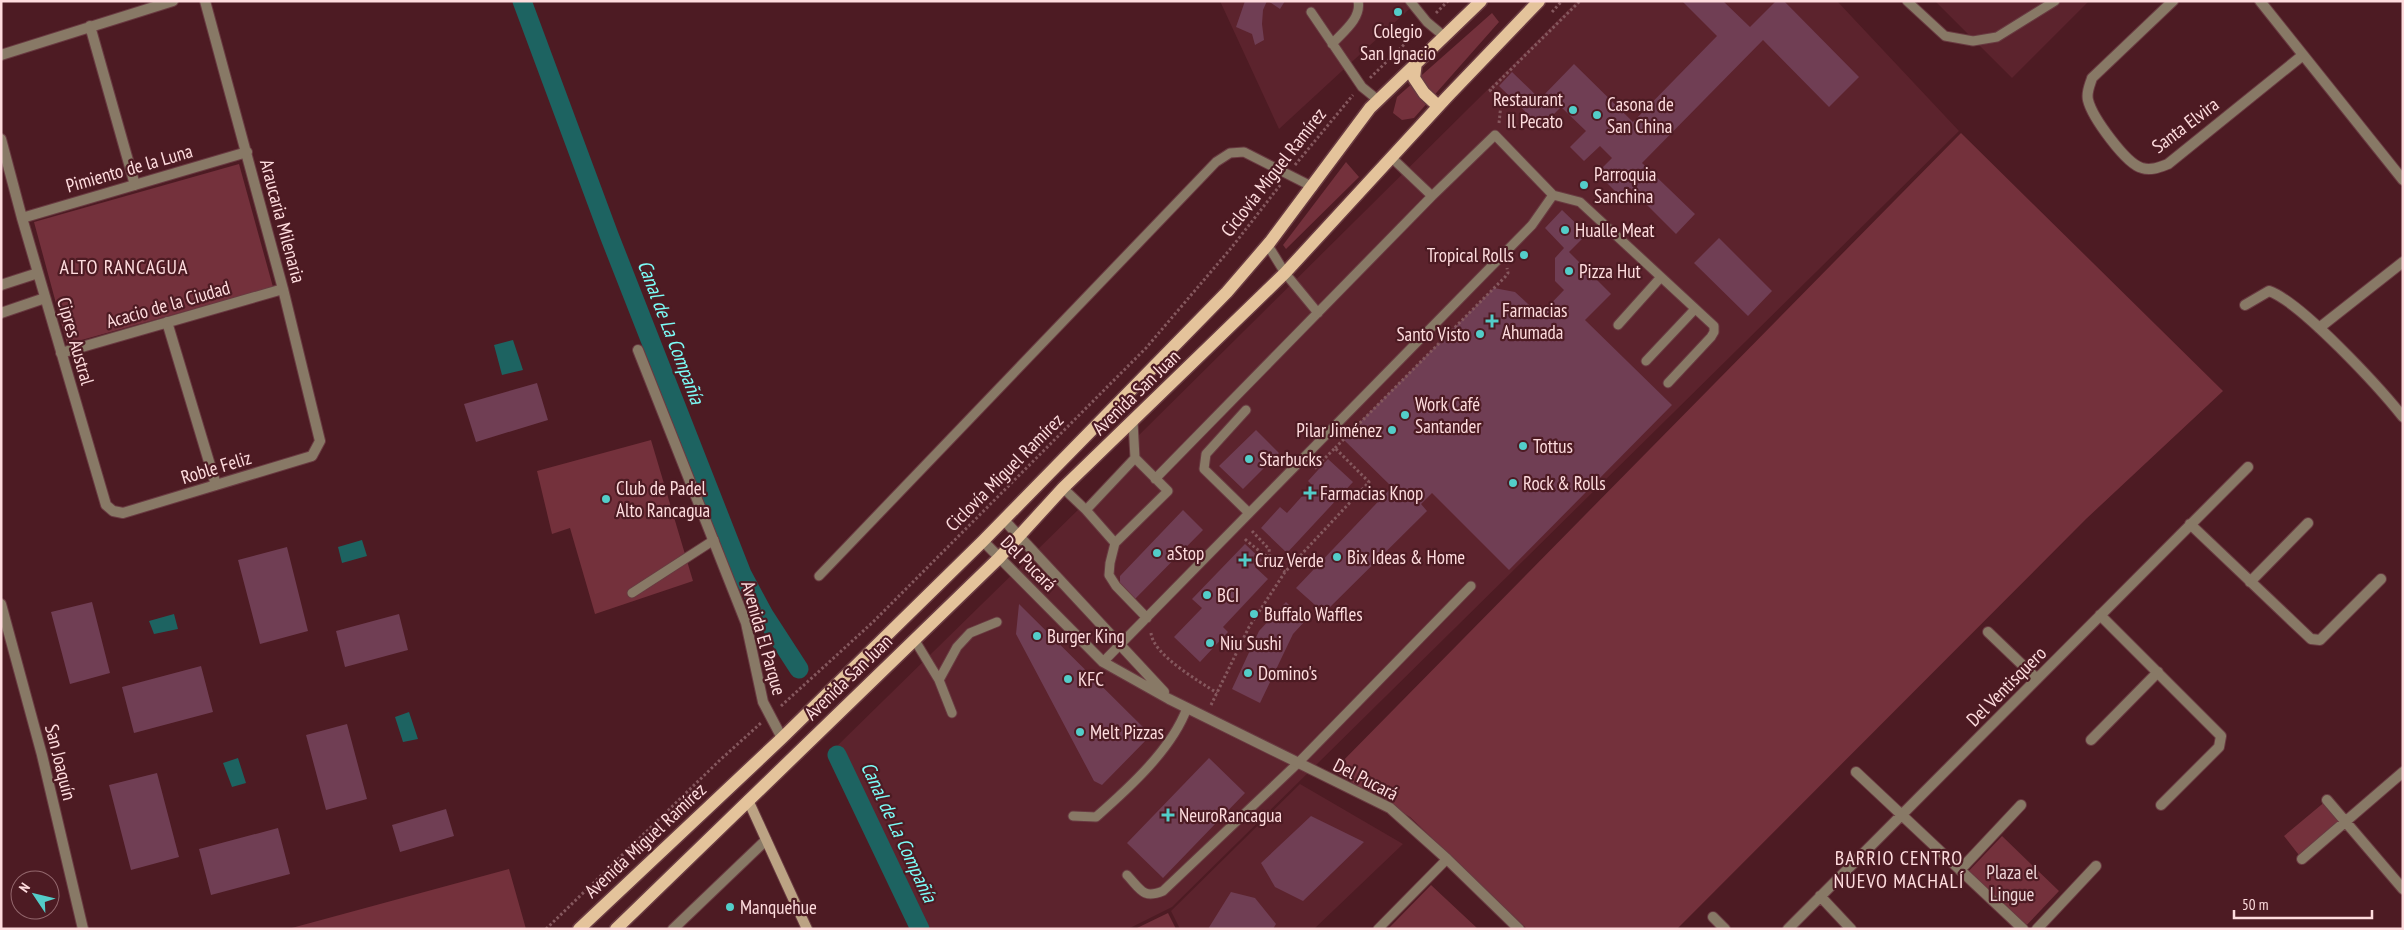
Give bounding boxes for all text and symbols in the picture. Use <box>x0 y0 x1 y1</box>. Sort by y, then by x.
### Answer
marker: Colegio San Ignacio <box>1392 6 1404 18</box>
place label: Colegio San Ignacio <box>1360 19 1436 65</box>
place label: Restaurant Il Pecato <box>1493 87 1564 133</box>
place label: Casona de San China <box>1607 92 1674 138</box>
street label: Santa Elvira <box>2147 92 2223 158</box>
street label: Ciclovía Miguel Ramírez <box>1215 103 1331 241</box>
marker: Restaurant Il Pecato <box>1567 104 1579 116</box>
marker: Casona de San China <box>1591 109 1603 121</box>
street label: Pimiento de la Luna <box>63 138 195 198</box>
street label: Araucaria Milenaria <box>255 157 311 285</box>
place label: Parroquia Sanchina <box>1594 162 1656 208</box>
marker: Parroquia Sanchina <box>1578 179 1590 191</box>
place label: Hualle Meat <box>1575 218 1655 242</box>
marker: Hualle Meat <box>1559 224 1571 236</box>
place label: Tropical Rolls <box>1427 243 1514 267</box>
marker: Tropical Rolls <box>1518 249 1530 261</box>
district label: ALTO RANCAGUA <box>60 254 188 280</box>
water label: Canal de La Compañía <box>632 256 711 409</box>
place label: Pizza Hut <box>1579 259 1641 283</box>
marker: Pizza Hut <box>1563 265 1575 277</box>
street label: Acacio de la Ciudad <box>103 275 233 333</box>
street label: Cipres Austral <box>52 294 100 388</box>
place label: Farmacias Ahumada <box>1502 298 1568 344</box>
marker: Farmacias Ahumada <box>1486 315 1498 327</box>
place label: Santo Visto <box>1396 322 1470 346</box>
marker: Santo Visto <box>1474 328 1486 340</box>
street label: Avenida San Juan <box>1087 344 1185 440</box>
place label: Work Café Santander <box>1415 392 1482 438</box>
street label: Ciclovía Miguel Ramírez <box>940 408 1068 536</box>
marker: Work Café Santander <box>1399 409 1411 421</box>
place label: Pilar Jiménez <box>1296 418 1382 442</box>
marker: Pilar Jiménez <box>1386 424 1398 436</box>
place label: Tottus <box>1533 434 1573 458</box>
marker: Tottus <box>1517 440 1529 452</box>
street label: Roble Feliz <box>178 445 254 489</box>
place label: Starbucks <box>1259 447 1322 471</box>
marker: Starbucks <box>1243 453 1255 465</box>
place label: Rock & Rolls <box>1523 471 1606 495</box>
place label: Club de Padel Alto Rancagua <box>616 476 710 522</box>
marker: Rock & Rolls <box>1507 477 1519 489</box>
place label: Farmacias Knop <box>1320 481 1423 505</box>
marker: Farmacias Knop <box>1304 487 1316 499</box>
marker: Club de Padel Alto Rancagua <box>600 493 612 505</box>
street label: Del Pucará <box>996 530 1062 596</box>
place label: aStop <box>1167 541 1204 565</box>
place label: Bix Ideas & Home <box>1347 545 1465 569</box>
marker: aStop <box>1151 547 1163 559</box>
place label: Cruz Verde <box>1255 548 1324 572</box>
marker: Bix Ideas & Home <box>1331 551 1343 563</box>
marker: Cruz Verde <box>1239 554 1251 566</box>
street label: Avenida El Parque <box>736 578 792 698</box>
place label: BCI <box>1217 583 1239 607</box>
marker: BCI <box>1201 589 1213 601</box>
place label: Buffalo Waffles <box>1264 602 1363 626</box>
marker: Buffalo Waffles <box>1248 608 1260 620</box>
place label: Burger King <box>1047 624 1125 648</box>
street label: Avenida San Juan <box>799 629 897 725</box>
marker: Burger King <box>1031 630 1043 642</box>
place label: Niu Sushi <box>1220 631 1282 655</box>
marker: Niu Sushi <box>1204 637 1216 649</box>
street label: Del Ventisquero <box>1961 641 2051 731</box>
place label: Domino's <box>1258 661 1317 685</box>
place label: KFC <box>1078 667 1104 691</box>
marker: Domino's <box>1242 667 1254 679</box>
marker: KFC <box>1062 673 1074 685</box>
place label: Melt Pizzas <box>1090 720 1164 744</box>
street label: San Joaquín <box>40 722 82 802</box>
marker: Melt Pizzas <box>1074 726 1086 738</box>
street label: Del Pucará <box>1329 752 1403 806</box>
water label: Canal de La Compañía <box>855 758 943 907</box>
street label: Avenida Miguel Ramírez <box>579 777 711 903</box>
place label: NeuroRancagua <box>1179 803 1282 827</box>
marker: NeuroRancagua <box>1161 808 1175 822</box>
district label: BARRIO CENTRO NUEVO MACHALÍ <box>1834 845 1964 894</box>
park label: Plaza el Lingue <box>1986 860 2038 906</box>
north arrow <box>10 870 60 920</box>
text: N <box>15 879 34 896</box>
scale bar <box>2234 888 2372 920</box>
place label: Manquehue <box>740 895 817 919</box>
text: 50 m <box>2242 895 2268 914</box>
marker: Manquehue <box>724 901 736 913</box>

